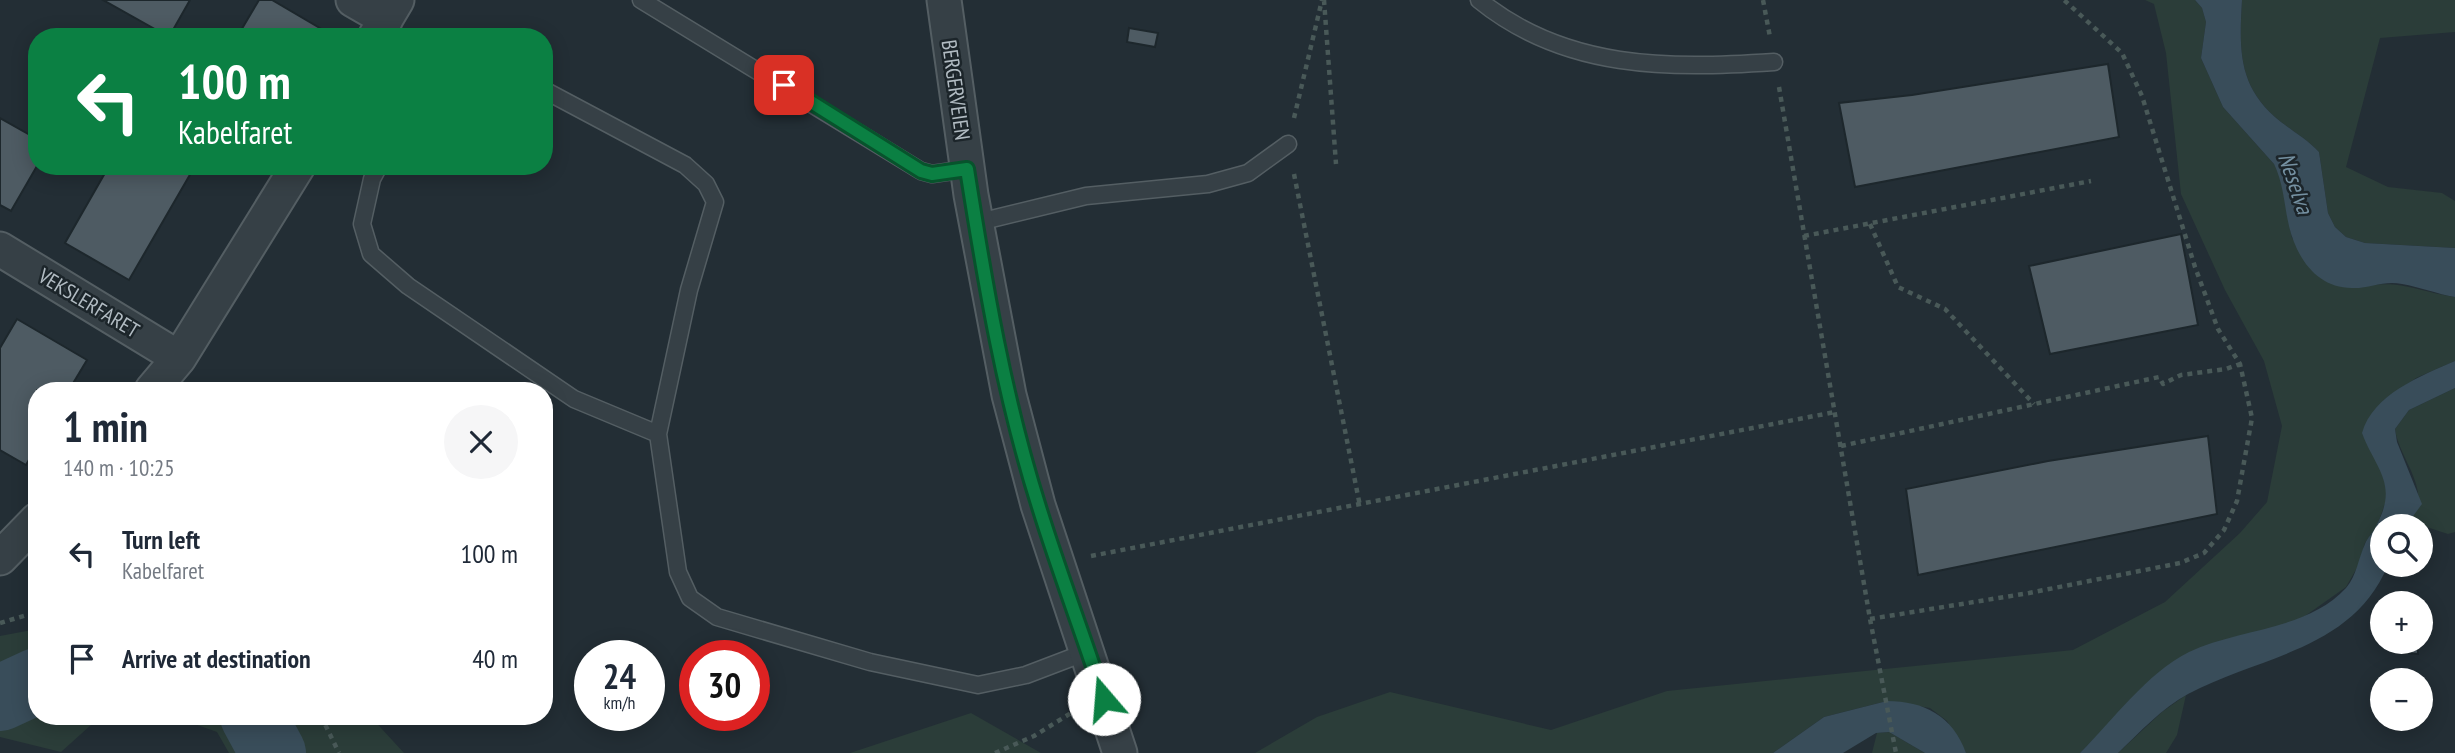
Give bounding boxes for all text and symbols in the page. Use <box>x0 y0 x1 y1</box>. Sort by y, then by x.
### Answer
street label: BERGERVEIEN <box>936 38 976 142</box>
text: 100 m <box>178 49 291 113</box>
pin <box>754 55 814 115</box>
icon: left <box>63 56 154 147</box>
icon: arrive <box>765 66 803 104</box>
text: Kabelfaret <box>178 111 292 153</box>
water label: Neselva <box>2272 149 2320 219</box>
street label: VEKSLERFARET <box>33 262 145 344</box>
text: 1 min <box>63 399 148 454</box>
button: close <box>444 405 518 479</box>
text: 140 m · 10:25 <box>63 453 175 482</box>
map controls <box>2370 514 2433 731</box>
button: search <box>2370 514 2433 577</box>
text: Turn left <box>122 523 200 556</box>
icon: left <box>63 535 101 573</box>
text: 100 m <box>460 537 518 570</box>
text: Kabelfaret <box>122 556 204 585</box>
button: + <box>2370 591 2433 654</box>
icon: arrive <box>63 640 101 678</box>
speed limit sign: 30 <box>679 640 770 731</box>
text: Arrive at destination <box>122 642 311 675</box>
text: 40 m <box>472 642 518 675</box>
text: 24 <box>603 653 636 699</box>
position arrow <box>1067 662 1141 736</box>
button: − <box>2370 668 2433 731</box>
text: km/h <box>604 691 635 714</box>

